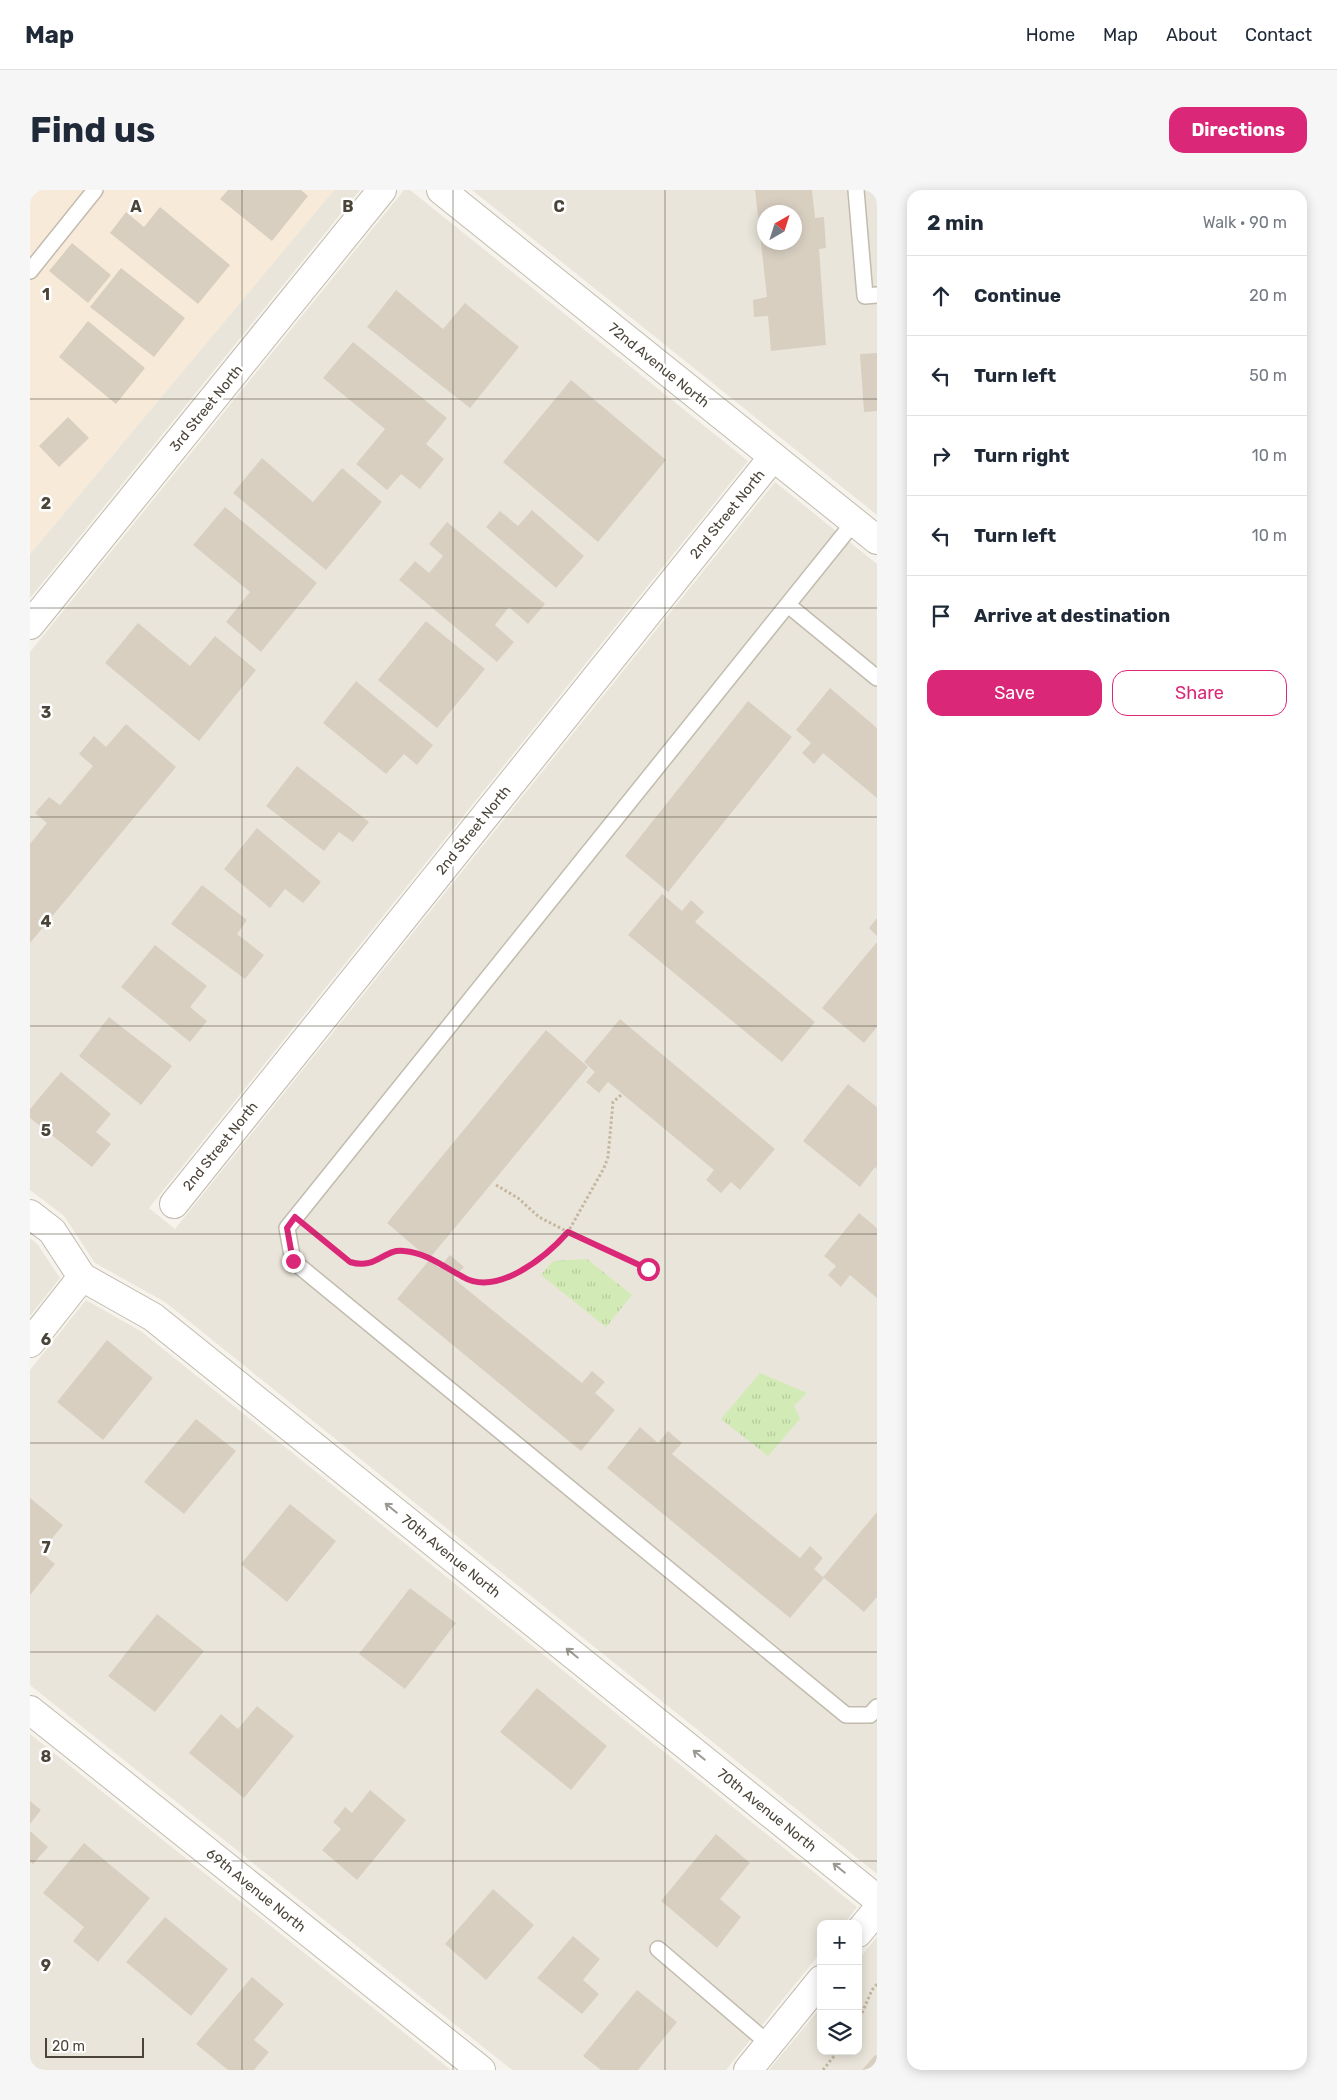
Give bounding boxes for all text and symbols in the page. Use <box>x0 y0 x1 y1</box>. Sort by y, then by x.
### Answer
text: Map <box>25 21 74 49</box>
text: Home <box>1026 24 1075 46</box>
text: Map <box>1103 24 1138 46</box>
text: About <box>1166 24 1217 46</box>
text: Contact <box>1245 24 1312 46</box>
button: Directions <box>1169 107 1307 153</box>
text: Find us <box>30 109 155 151</box>
text: A <box>130 197 142 216</box>
text: B <box>342 197 354 216</box>
text: C <box>553 197 565 216</box>
north arrow <box>757 205 802 250</box>
text: 2 min <box>927 210 984 235</box>
text: Walk · 90 m <box>1203 213 1287 232</box>
icon: ahead <box>927 282 955 310</box>
text: Continue <box>974 284 1061 307</box>
text: 1 <box>42 285 50 304</box>
text: 20 m <box>1249 286 1287 305</box>
street label: 72nd Avenue North <box>605 320 713 411</box>
street label: 3rd Street North <box>166 362 246 455</box>
icon: left <box>927 362 955 390</box>
text: Turn left <box>974 364 1056 387</box>
text: 50 m <box>1249 366 1287 385</box>
icon: right <box>927 442 955 470</box>
text: Turn right <box>974 444 1069 467</box>
text: 10 m <box>1252 446 1287 465</box>
street label: 2nd Street North <box>686 466 768 562</box>
text: 2 <box>41 494 51 513</box>
icon: left <box>927 522 955 550</box>
text: Turn left <box>974 524 1056 547</box>
text: 10 m <box>1252 526 1287 545</box>
icon: arrive <box>927 602 955 630</box>
text: Arrive at destination <box>974 604 1170 627</box>
button: Save <box>927 670 1102 716</box>
button: Share <box>1112 670 1287 716</box>
text: 3 <box>41 703 51 722</box>
street label: 2nd Street North <box>432 782 514 878</box>
text: 4 <box>41 912 52 931</box>
street label: 2nd Street North <box>179 1098 261 1194</box>
text: 5 <box>41 1121 51 1140</box>
route end <box>282 1250 305 1273</box>
route start <box>637 1258 660 1281</box>
text: 6 <box>41 1330 51 1349</box>
one-way arrow <box>385 1502 398 1513</box>
street label: 70th Avenue North <box>398 1511 504 1602</box>
text: 7 <box>41 1538 51 1557</box>
one-way arrow <box>566 1648 579 1659</box>
text: 8 <box>41 1747 52 1766</box>
one-way arrow <box>693 1750 706 1761</box>
street label: 70th Avenue North <box>714 1765 820 1856</box>
street label: 69th Avenue North <box>202 1845 309 1936</box>
one-way arrow <box>833 1863 846 1874</box>
map controls <box>817 1920 862 2055</box>
button: + <box>817 1920 862 1965</box>
text: 9 <box>41 1956 51 1975</box>
button: − <box>817 1965 862 2010</box>
button: layers <box>817 2010 862 2055</box>
scale bar <box>45 2035 144 2058</box>
text: 20 m <box>52 2038 85 2055</box>

